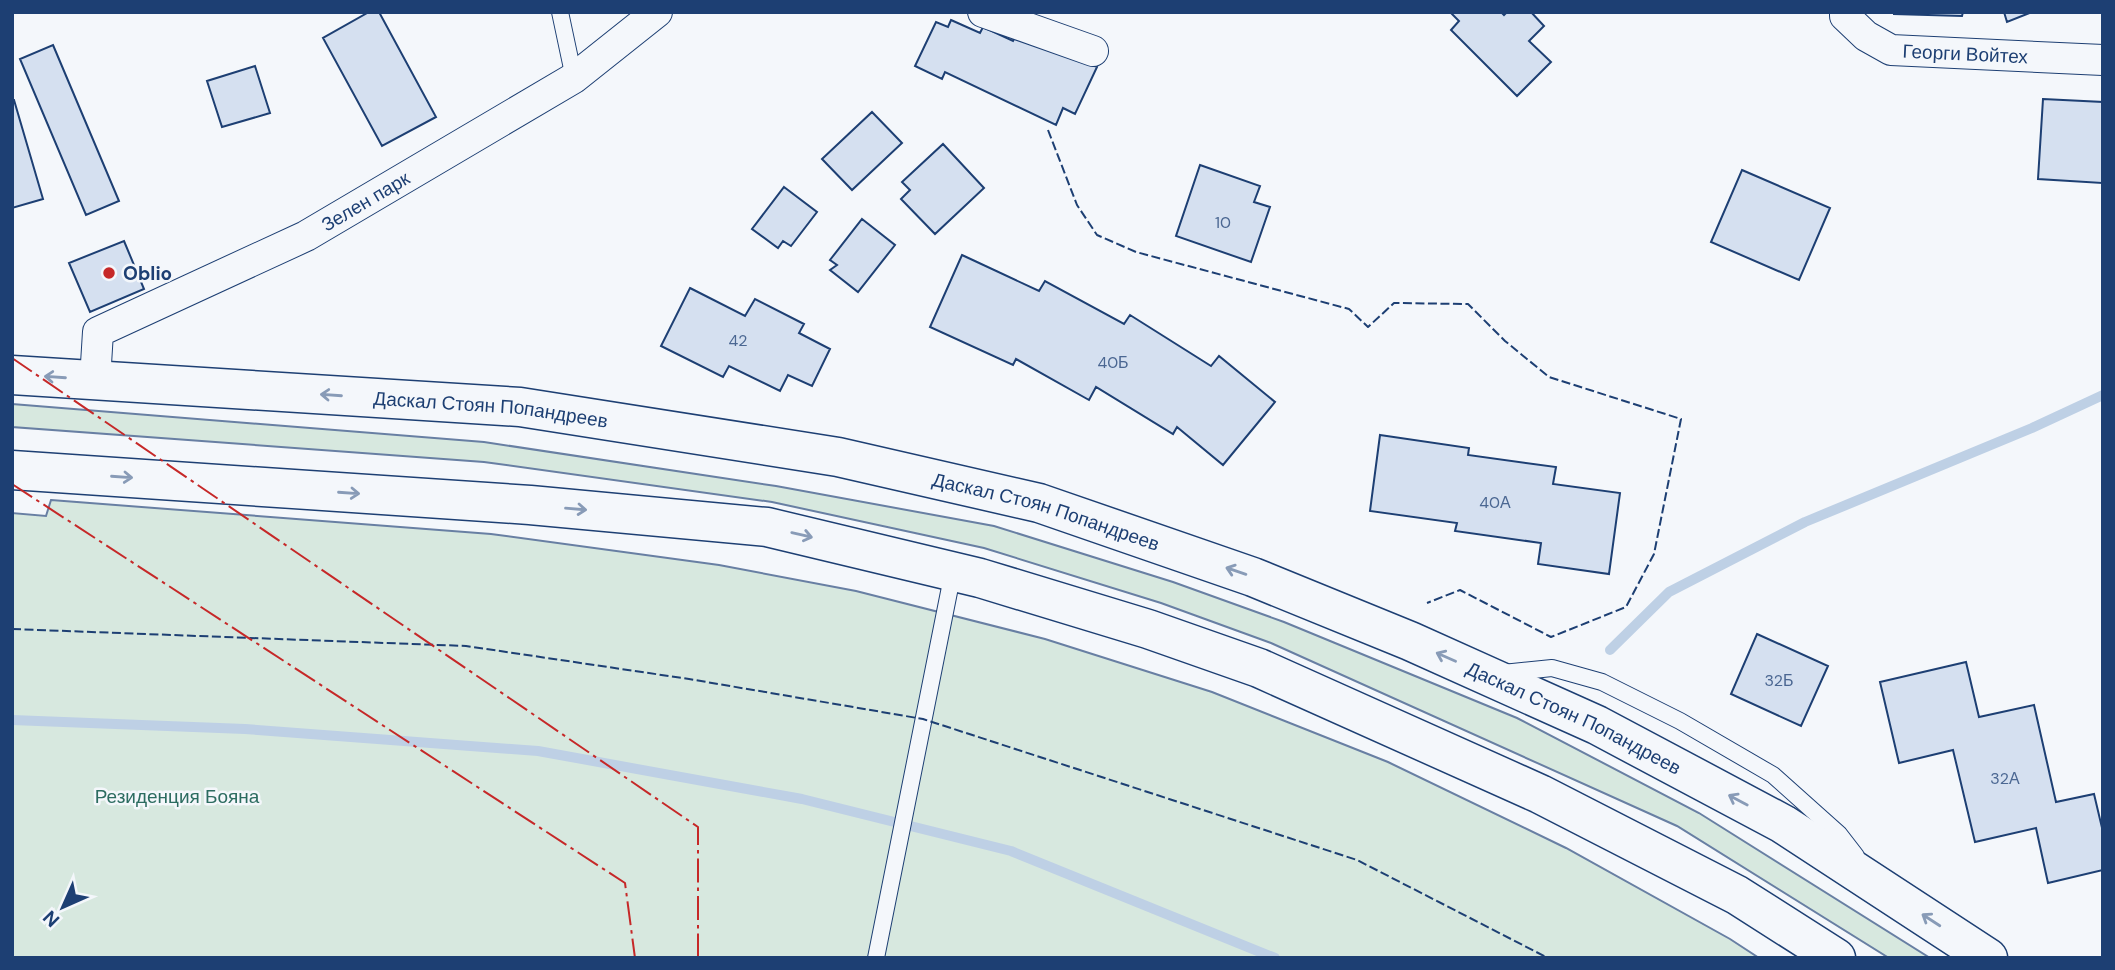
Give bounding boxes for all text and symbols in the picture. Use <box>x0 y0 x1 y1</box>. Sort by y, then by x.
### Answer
street label: Георги Войтех <box>1902 38 2029 69</box>
street label: Зелен парк <box>317 165 415 237</box>
house number: 10 <box>1215 212 1231 233</box>
place label: Oblio <box>123 261 172 286</box>
marker: Oblio <box>101 265 117 281</box>
house number: 42 <box>729 330 747 351</box>
house number: 40Б <box>1097 352 1129 373</box>
one-way arrow <box>43 371 66 384</box>
street label: Даскал Стоян Попандреев <box>373 385 610 433</box>
one-way arrow <box>320 388 342 401</box>
street label: Даскал Стоян Попандреев <box>930 467 1163 556</box>
one-way arrow <box>111 471 133 484</box>
one-way arrow <box>338 486 361 499</box>
house number: 40А <box>1479 492 1511 513</box>
one-way arrow <box>564 503 587 516</box>
one-way arrow <box>790 529 813 543</box>
one-way arrow <box>1225 564 1247 576</box>
one-way arrow <box>1436 650 1457 663</box>
street label: Даскал Стоян Попандреев <box>1462 655 1686 780</box>
house number: 32Б <box>1764 670 1794 691</box>
house number: 32А <box>1990 768 2020 789</box>
park label: Резиденция Бояна <box>95 784 260 809</box>
one-way arrow <box>1728 793 1749 807</box>
north arrow <box>28 872 98 942</box>
text: N <box>38 905 65 932</box>
one-way arrow <box>1922 913 1942 927</box>

